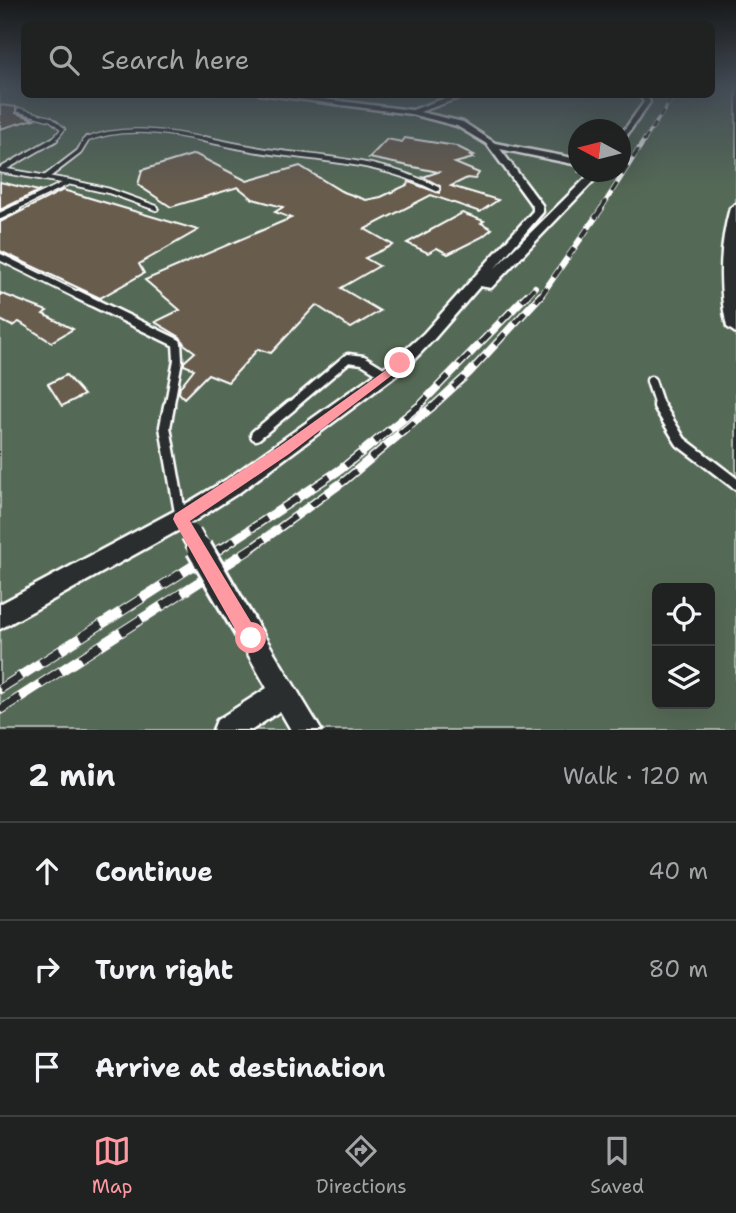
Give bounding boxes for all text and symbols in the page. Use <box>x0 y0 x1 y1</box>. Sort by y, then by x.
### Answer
search box <box>21 21 715 98</box>
icon: search <box>45 41 83 79</box>
text: Search here <box>101 42 250 77</box>
north arrow <box>568 119 631 182</box>
route end <box>384 347 415 378</box>
map controls <box>652 583 715 709</box>
button: locate <box>652 583 715 646</box>
route start <box>235 622 266 653</box>
button: layers <box>652 646 715 709</box>
text: 2 min <box>28 755 115 796</box>
text: Walk · 120 m <box>563 761 708 791</box>
icon: ahead <box>28 852 66 890</box>
text: Continue <box>95 854 213 889</box>
text: 40 m <box>648 856 708 886</box>
icon: right <box>28 950 66 988</box>
text: Turn right <box>95 952 233 987</box>
text: 80 m <box>649 954 708 984</box>
icon: arrive <box>28 1048 66 1086</box>
text: Arrive at destination <box>95 1050 385 1085</box>
tab: Map <box>92 1132 132 1199</box>
tab: Directions <box>316 1132 407 1199</box>
tab: Saved <box>590 1132 644 1199</box>

